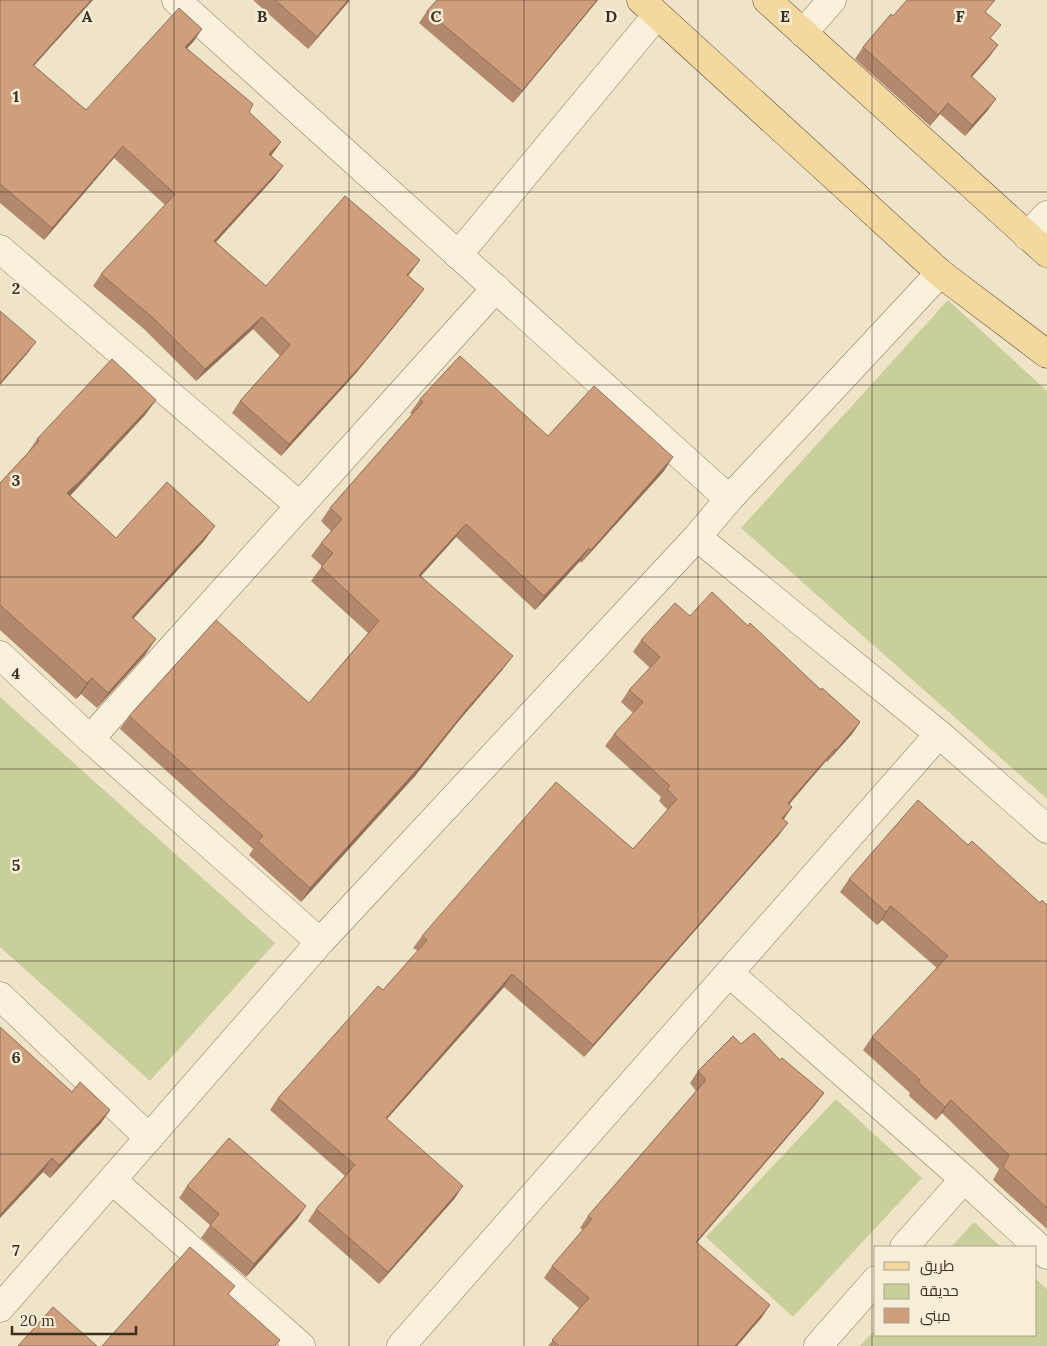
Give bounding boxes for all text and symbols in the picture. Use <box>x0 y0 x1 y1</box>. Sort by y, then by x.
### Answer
text: A <box>82 6 93 26</box>
text: B <box>257 6 268 26</box>
text: C <box>430 6 442 26</box>
text: D <box>605 6 617 26</box>
text: E <box>780 6 790 26</box>
text: F <box>955 6 965 26</box>
text: 1 <box>13 86 19 106</box>
text: 2 <box>12 278 20 298</box>
text: 3 <box>12 470 21 490</box>
text: 4 <box>12 663 21 683</box>
text: 5 <box>12 855 21 875</box>
text: 6 <box>11 1047 21 1067</box>
text: 7 <box>12 1240 20 1260</box>
legend <box>874 1246 1037 1336</box>
text: طريق <box>920 1256 954 1276</box>
text: حديقة <box>920 1281 959 1300</box>
scale bar <box>12 1304 136 1336</box>
text: مبنى <box>920 1306 951 1326</box>
text: 20 m <box>20 1311 55 1330</box>

